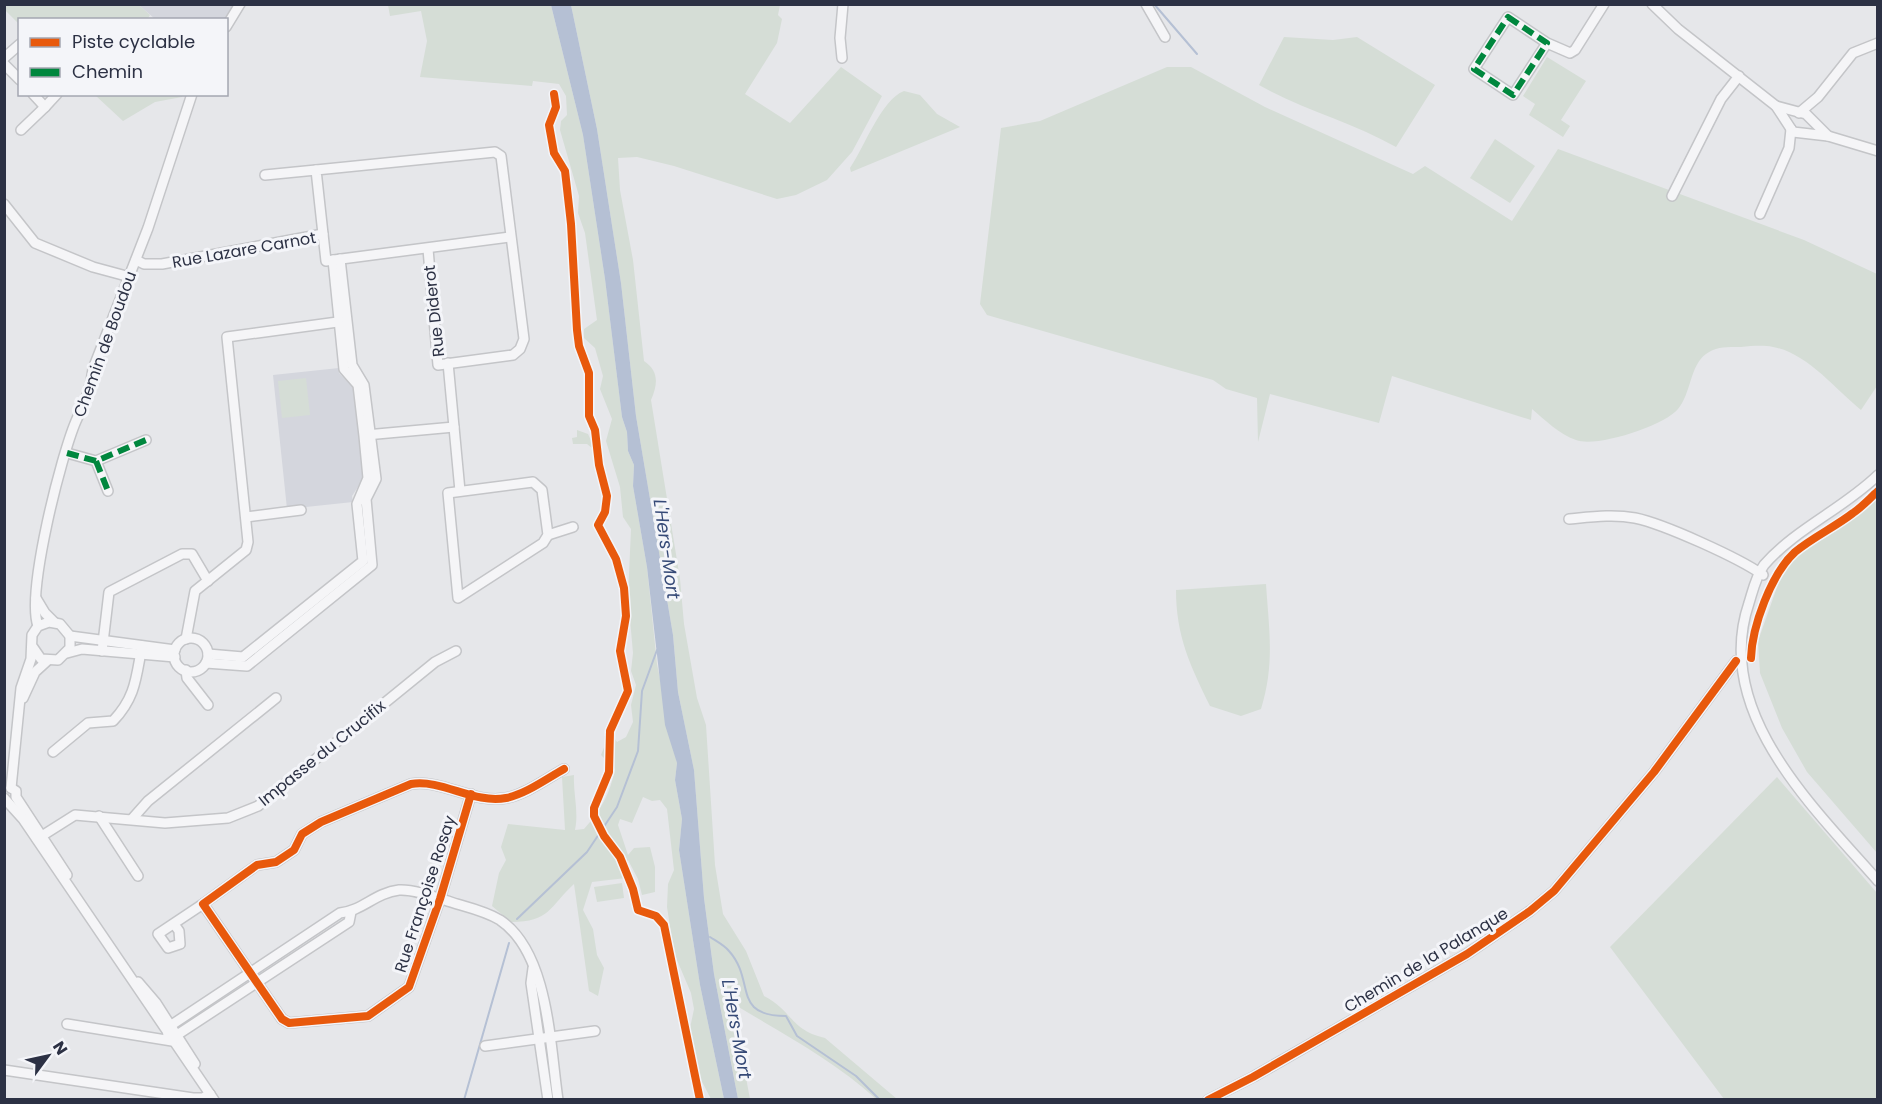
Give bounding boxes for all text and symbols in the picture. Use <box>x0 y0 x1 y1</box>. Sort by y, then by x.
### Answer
legend <box>18 18 228 96</box>
text: Piste cyclable <box>72 29 195 54</box>
text: Chemin <box>72 59 143 84</box>
street label: Rue Lazare Carnot <box>170 226 318 274</box>
street label: Rue Diderot <box>418 264 450 358</box>
street label: Chemin de Boudou <box>68 268 142 420</box>
water label: L'Hers-Mort <box>648 497 686 601</box>
street label: Impasse du Crucifix <box>254 694 391 811</box>
street label: Rue Françoise Rosay <box>389 813 461 975</box>
street label: Chemin de la Palanque <box>1340 902 1512 1018</box>
water label: L'Hers-Mort <box>716 977 758 1081</box>
north arrow <box>18 1026 78 1086</box>
text: N <box>47 1037 73 1059</box>

